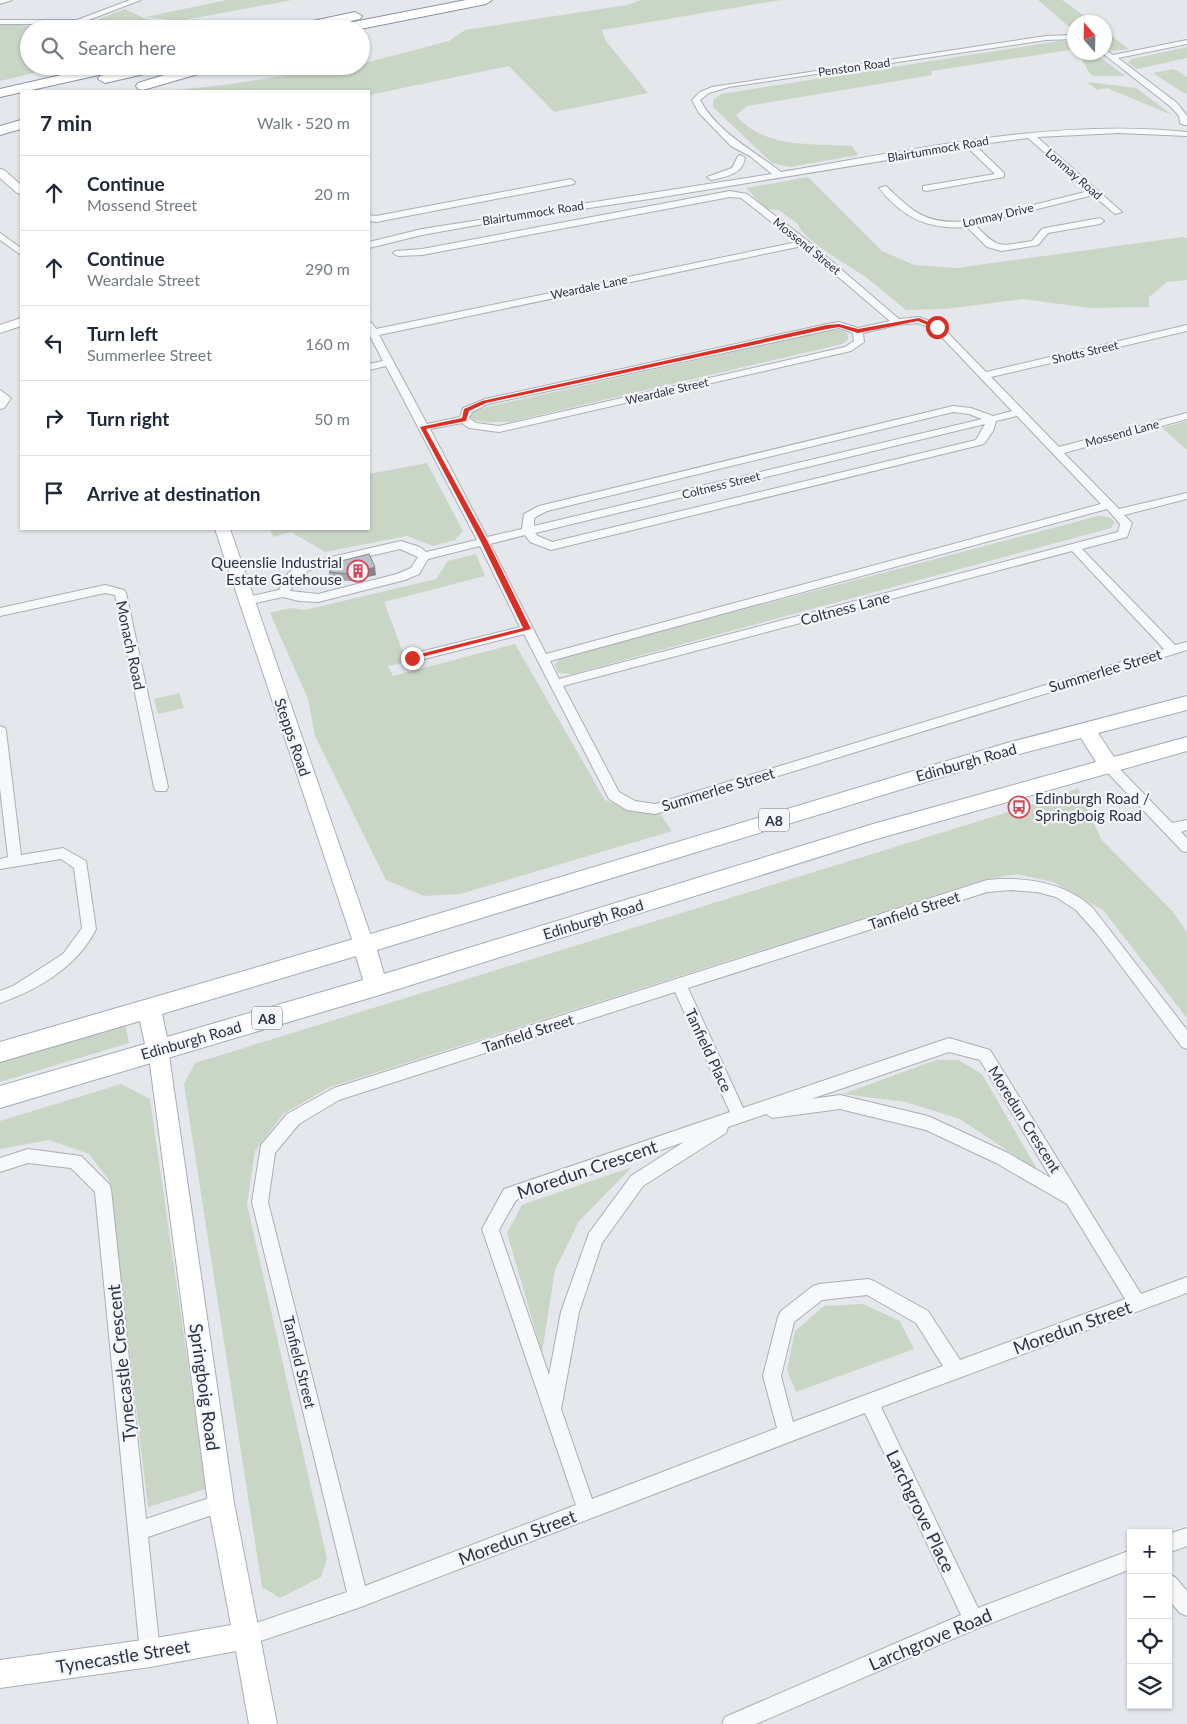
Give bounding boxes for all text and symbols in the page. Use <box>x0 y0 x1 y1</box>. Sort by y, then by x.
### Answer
north arrow <box>1067 15 1112 60</box>
search box <box>20 20 370 75</box>
icon: search <box>38 34 66 62</box>
text: Search here <box>78 36 176 59</box>
street label: Penston Road <box>817 55 891 79</box>
text: 7 min <box>40 110 92 135</box>
text: Walk · 520 m <box>257 113 350 132</box>
street label: Blairtummock Road <box>886 133 990 165</box>
street label: Lonmay Road <box>1042 145 1106 203</box>
text: Continue <box>87 172 165 195</box>
icon: ahead <box>40 179 68 207</box>
text: 20 m <box>314 184 350 203</box>
text: Mossend Street <box>87 195 197 214</box>
street label: Blairtummock Road <box>481 198 585 228</box>
street label: Lonmay Drive <box>961 200 1035 230</box>
street label: Mossend Street <box>770 214 844 278</box>
text: Continue <box>87 247 165 270</box>
icon: ahead <box>40 254 68 282</box>
text: 290 m <box>305 259 350 278</box>
text: Weardale Street <box>87 270 200 289</box>
street label: Weardale Lane <box>549 272 629 302</box>
route start <box>926 316 949 339</box>
text: Turn left <box>87 322 158 345</box>
icon: left <box>40 329 68 357</box>
text: 160 m <box>305 334 350 353</box>
street label: Shotts Street <box>1050 337 1120 367</box>
text: Summerlee Street <box>87 345 212 364</box>
street label: Weardale Street <box>624 374 711 408</box>
icon: right <box>40 404 68 432</box>
text: Turn right <box>87 407 169 430</box>
text: 50 m <box>314 409 350 428</box>
street label: Mossend Lane <box>1083 416 1161 450</box>
street label: Coltness Street <box>680 468 762 502</box>
icon: arrive <box>40 479 68 507</box>
text: Arrive at destination <box>87 482 260 505</box>
place label: Queenslie Industrial Estate Gatehouse <box>211 553 342 588</box>
building icon: Queenslie Industrial Estate Gatehouse <box>346 559 370 583</box>
street label: Coltness Lane <box>798 587 892 629</box>
street label: Monach Road <box>113 599 149 691</box>
street label: Summerlee Street <box>1046 644 1164 696</box>
route end <box>401 647 424 670</box>
street label: Stepps Road <box>271 696 315 778</box>
street label: Edinburgh Road <box>914 739 1018 785</box>
street label: Summerlee Street <box>659 763 777 815</box>
place label: Edinburgh Road / Springboig Road <box>1035 789 1150 824</box>
bus stop icon: Edinburgh Road / Springboig Road <box>1007 795 1031 819</box>
road number: A8 <box>759 808 789 832</box>
street label: Tanfield Street <box>866 887 962 933</box>
street label: Edinburgh Road <box>541 895 645 943</box>
street label: Tanfield Place <box>682 1005 736 1095</box>
road number: A8 <box>252 1006 282 1030</box>
street label: Tanfield Street <box>480 1010 576 1056</box>
street label: Edinburgh Road <box>139 1017 243 1063</box>
street label: Moredun Crescent <box>985 1062 1065 1176</box>
street label: Moredun Crescent <box>514 1135 661 1203</box>
street label: Tynecastle Crescent <box>102 1283 140 1443</box>
street label: Moredun Street <box>1010 1295 1135 1359</box>
street label: Tanfield Street <box>280 1314 320 1411</box>
street label: Springboig Road <box>185 1322 225 1452</box>
street label: Larchgrove Place <box>882 1446 960 1576</box>
street label: Moredun Street <box>455 1504 580 1570</box>
map controls <box>1127 1529 1172 1709</box>
button: + <box>1127 1529 1172 1574</box>
button: − <box>1127 1574 1172 1619</box>
street label: Larchgrove Road <box>865 1603 995 1675</box>
button: locate <box>1127 1619 1172 1664</box>
street label: Tynecastle Street <box>54 1634 192 1677</box>
button: layers <box>1127 1664 1172 1709</box>

